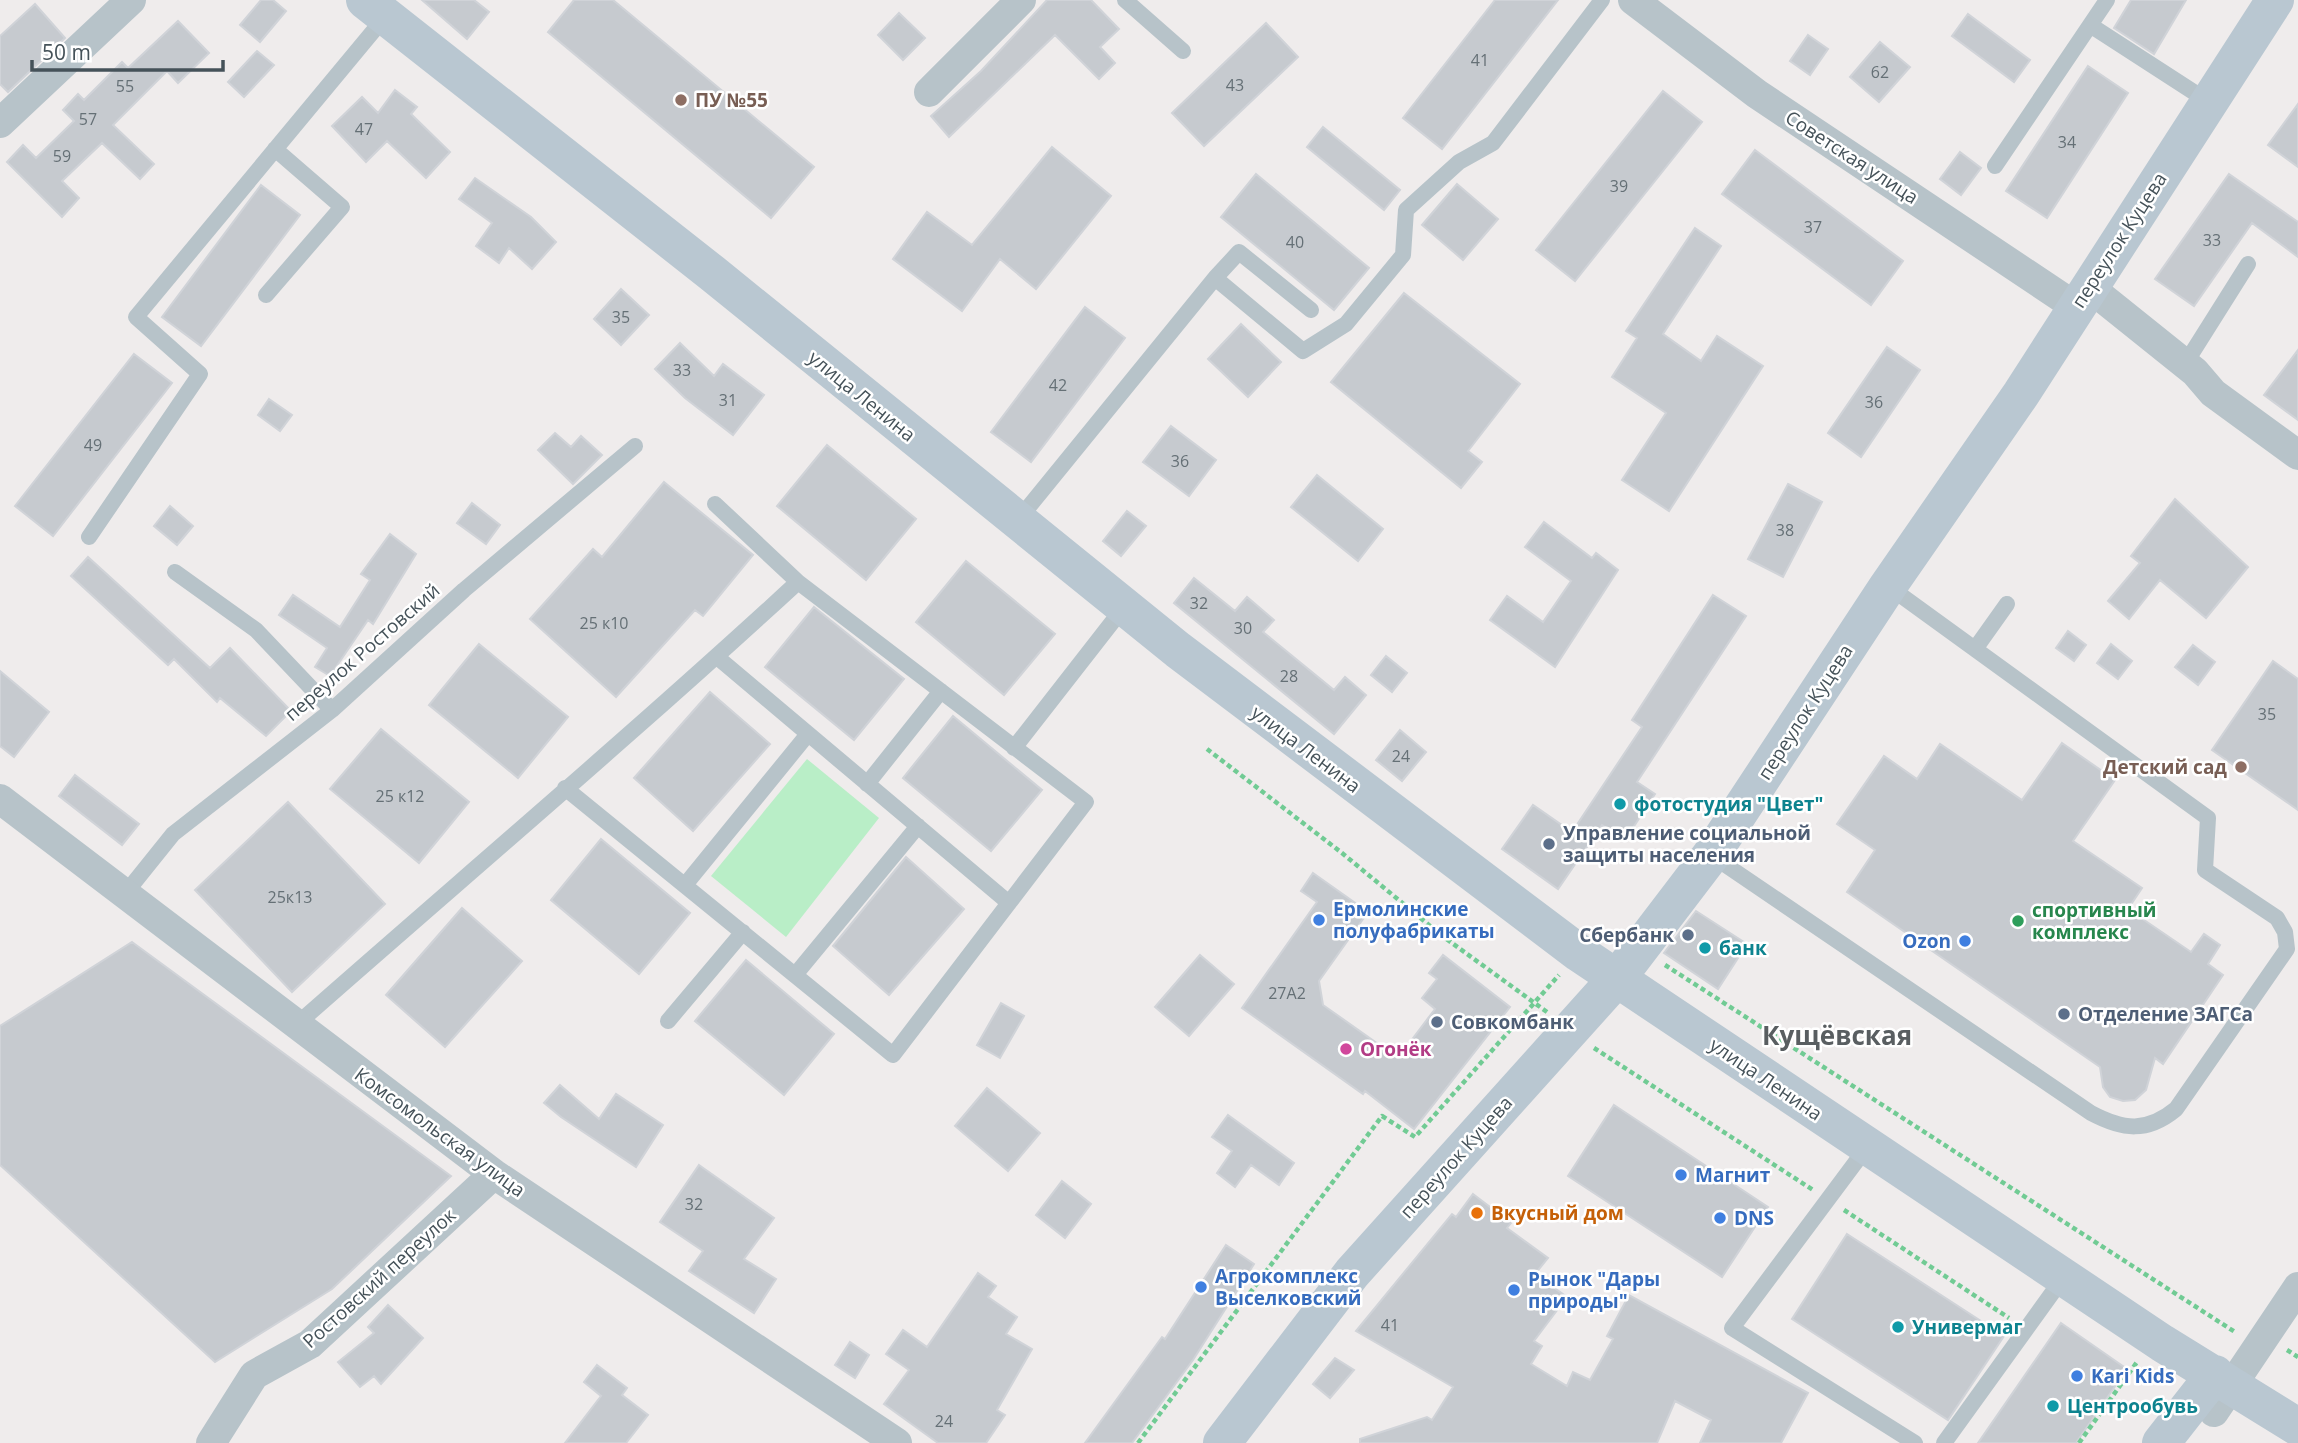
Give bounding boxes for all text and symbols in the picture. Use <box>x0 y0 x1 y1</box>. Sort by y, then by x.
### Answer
scale bar <box>32 28 222 72</box>
text: 50 m <box>42 38 91 66</box>
house number: 41 <box>1471 49 1489 71</box>
house number: 62 <box>1871 61 1889 83</box>
house number: 43 <box>1226 74 1244 96</box>
house number: 55 <box>116 75 134 97</box>
place label: ПУ №55 <box>695 87 768 113</box>
marker: ПУ №55 <box>673 92 689 108</box>
street label: Советская улица <box>1780 104 1924 210</box>
house number: 57 <box>79 108 97 130</box>
house number: 47 <box>355 118 373 140</box>
house number: 34 <box>2058 131 2076 153</box>
house number: 59 <box>53 145 71 167</box>
street label: переулок Куцева <box>2065 167 2173 313</box>
house number: 39 <box>1610 175 1628 197</box>
house number: 37 <box>1804 216 1822 238</box>
house number: 33 <box>2203 229 2221 251</box>
house number: 40 <box>1286 231 1304 253</box>
house number: 35 <box>612 306 630 328</box>
street label: улица Ленина <box>803 345 921 447</box>
house number: 33 <box>673 359 691 381</box>
house number: 42 <box>1049 374 1067 396</box>
house number: 31 <box>719 389 737 411</box>
house number: 36 <box>1865 391 1883 413</box>
house number: 49 <box>84 434 102 456</box>
house number: 36 <box>1171 450 1189 472</box>
house number: 38 <box>1776 519 1794 541</box>
street label: переулок Ростовский <box>279 577 445 727</box>
house number: 32 <box>1190 592 1208 614</box>
house number: 25 к10 <box>579 612 629 634</box>
house number: 30 <box>1234 617 1252 639</box>
street label: переулок Куцева <box>1751 639 1859 785</box>
house number: 28 <box>1280 665 1298 687</box>
street label: улица Ленина <box>1246 699 1366 799</box>
house number: 35 <box>2258 703 2276 725</box>
house number: 24 <box>1392 745 1410 767</box>
place label: Детский сад <box>2103 754 2227 780</box>
marker: Детский сад <box>2233 759 2249 775</box>
house number: 25 к12 <box>375 785 425 807</box>
place label: фотостудия "Цвет" <box>1634 791 1824 817</box>
marker: фотостудия "Цвет" <box>1612 796 1628 812</box>
place label: Управление социальной защиты населения <box>1563 820 1811 868</box>
marker: Управление социальной защиты населения <box>1541 836 1557 852</box>
house number: 25к13 <box>268 886 312 908</box>
place label: Ермолинские полуфабрикаты <box>1333 896 1495 944</box>
place label: спортивный комплекс <box>2032 897 2157 945</box>
marker: Ермолинские полуфабрикаты <box>1311 912 1327 928</box>
marker: спортивный комплекс <box>2010 913 2026 929</box>
place label: Сбербанк <box>1579 922 1674 948</box>
marker: Сбербанк <box>1680 927 1696 943</box>
place label: Ozon <box>1902 928 1951 954</box>
marker: Ozon <box>1957 933 1973 949</box>
place label: банк <box>1719 935 1767 961</box>
marker: банк <box>1697 940 1713 956</box>
house number: 27А2 <box>1268 982 1306 1004</box>
place label: Отделение ЗАГСа <box>2078 1001 2253 1027</box>
marker: Отделение ЗАГСа <box>2056 1006 2072 1022</box>
place label: Совкомбанк <box>1451 1009 1574 1035</box>
marker: Совкомбанк <box>1429 1014 1445 1030</box>
district label: Кущёвская <box>1762 1017 1912 1053</box>
street label: улица Ленина <box>1705 1032 1827 1126</box>
place label: Огонёк <box>1360 1036 1432 1062</box>
marker: Огонёк <box>1338 1041 1354 1057</box>
street label: Комсомольская улица <box>350 1061 530 1203</box>
street label: переулок Куцева <box>1394 1090 1518 1224</box>
place label: Магнит <box>1695 1162 1771 1188</box>
marker: Магнит <box>1673 1167 1689 1183</box>
house number: 32 <box>685 1193 703 1215</box>
place label: Вкусный дом <box>1491 1200 1624 1226</box>
street label: Ростовский переулок <box>297 1202 461 1354</box>
marker: Вкусный дом <box>1469 1205 1485 1221</box>
place label: DNS <box>1734 1205 1774 1231</box>
marker: DNS <box>1712 1210 1728 1226</box>
place label: Агрокомплекс Выселковский <box>1215 1263 1362 1311</box>
place label: Рынок "Дары природы" <box>1528 1266 1660 1314</box>
marker: Агрокомплекс Выселковский <box>1193 1279 1209 1295</box>
marker: Рынок "Дары природы" <box>1506 1282 1522 1298</box>
house number: 41 <box>1381 1314 1399 1336</box>
place label: Универмаг <box>1912 1314 2023 1340</box>
marker: Универмаг <box>1890 1319 1906 1335</box>
place label: Kari Kids <box>2091 1363 2174 1389</box>
marker: Kari Kids <box>2069 1368 2085 1384</box>
place label: Центрообувь <box>2067 1393 2198 1419</box>
marker: Центрообувь <box>2045 1398 2061 1414</box>
house number: 24 <box>935 1410 953 1432</box>

